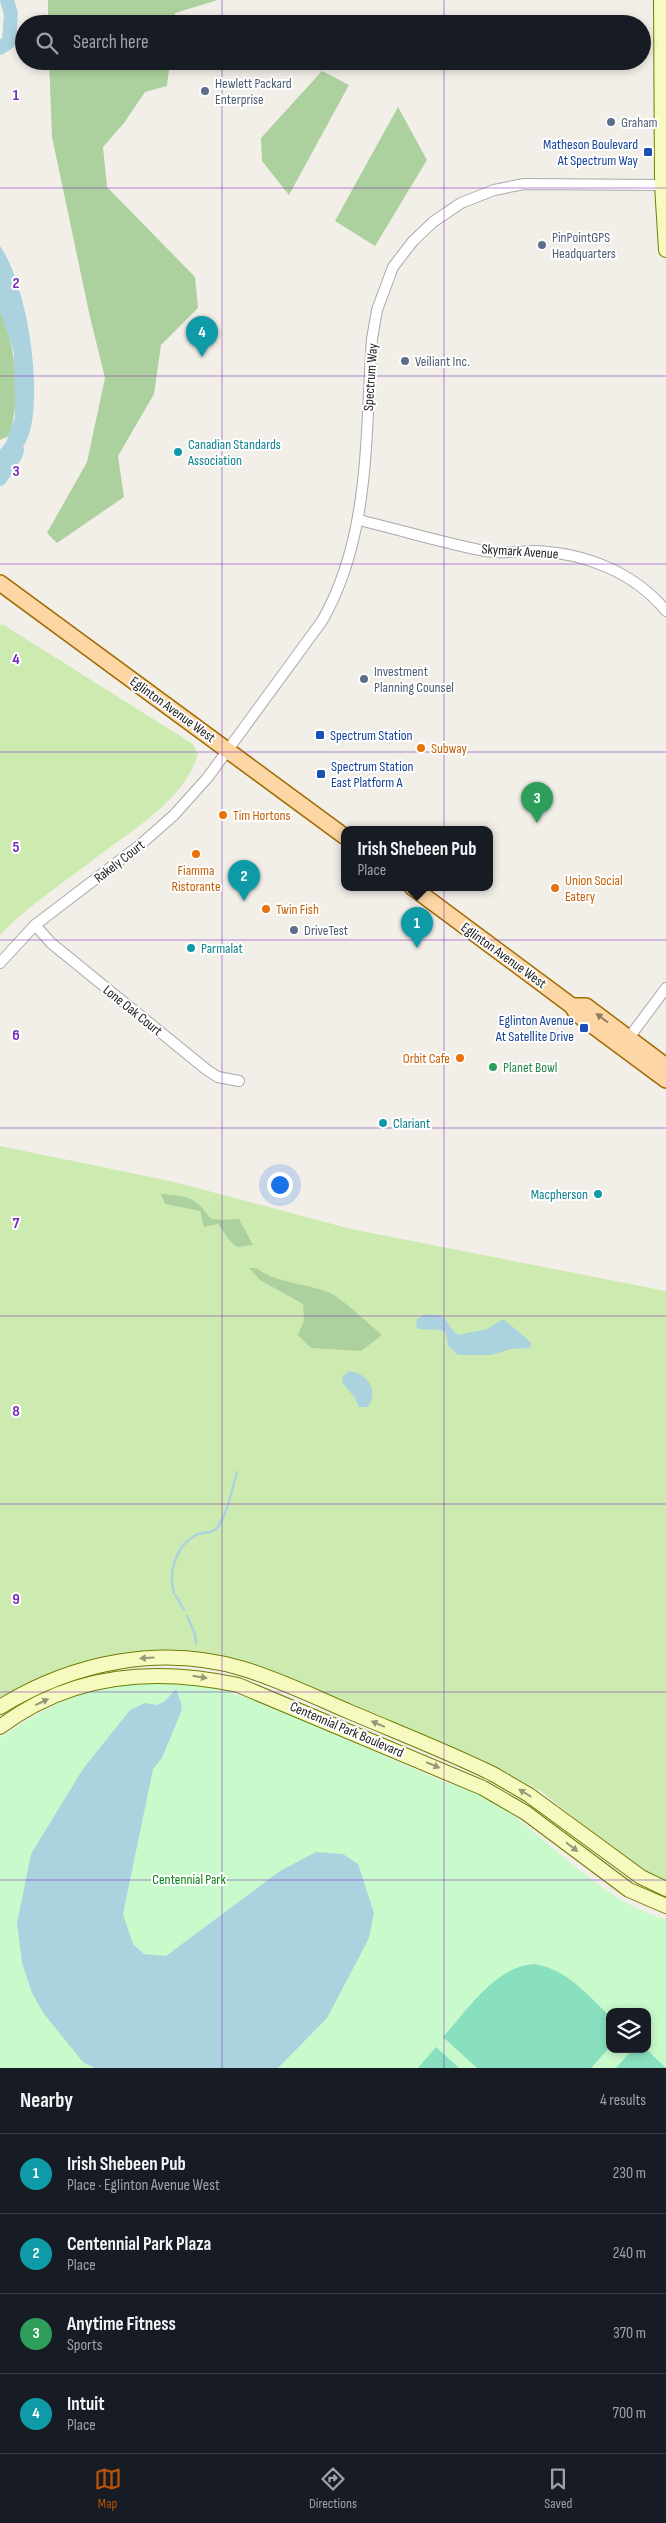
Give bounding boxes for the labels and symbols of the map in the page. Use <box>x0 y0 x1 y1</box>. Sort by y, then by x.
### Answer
place label: Hewlett Packard Enterprise <box>215 75 292 108</box>
marker: Hewlett Packard Enterprise <box>199 85 211 97</box>
text: 1 <box>13 86 20 105</box>
place label: Graham <box>621 114 658 131</box>
marker: Graham <box>605 116 617 128</box>
place label: Matheson Boulevard At Spectrum Way <box>543 136 639 169</box>
marker: Matheson Boulevard At Spectrum Way <box>642 146 654 158</box>
place label: PinPointGPS Headquarters <box>552 229 616 262</box>
marker: PinPointGPS Headquarters <box>536 239 548 251</box>
text: 2 <box>12 274 20 293</box>
pin: 4 <box>186 316 218 357</box>
street label: Spectrum Way <box>360 342 381 411</box>
place label: Veiliant Inc. <box>415 353 470 370</box>
marker: Veiliant Inc. <box>399 355 411 367</box>
place label: Canadian Standards Association <box>187 436 281 469</box>
marker: Canadian Standards Association <box>172 446 184 458</box>
text: 3 <box>12 462 20 481</box>
street label: Skymark Avenue <box>481 540 559 563</box>
text: 4 <box>12 650 20 669</box>
place label: Investment Planning Counsel <box>374 663 454 696</box>
street label: Eglinton Avenue West <box>127 673 219 746</box>
marker: Investment Planning Counsel <box>358 673 370 685</box>
place label: Spectrum Station <box>330 727 413 744</box>
marker: Spectrum Station <box>314 729 326 741</box>
place label: Subway <box>431 740 468 757</box>
marker: Subway <box>415 742 427 754</box>
place label: Spectrum Station East Platform A <box>331 758 414 791</box>
marker: Spectrum Station East Platform A <box>315 768 327 780</box>
pin: 3 <box>521 782 553 823</box>
place label: Tim Hortons <box>233 807 291 824</box>
marker: Tim Hortons <box>217 809 229 821</box>
street label: Rakely Court <box>91 836 148 886</box>
text: 5 <box>12 838 20 857</box>
marker: Fiamma Ristorante <box>190 848 202 860</box>
pin: 2 <box>228 860 260 901</box>
place label: Fiamma Ristorante <box>171 862 221 895</box>
place label: Union Social Eatery <box>565 872 623 905</box>
marker: Union Social Eatery <box>549 882 561 894</box>
place label: Twin Fish <box>276 901 319 918</box>
marker: Twin Fish <box>260 903 272 915</box>
pin: 1 <box>401 907 433 948</box>
street label: Eglinton Avenue West <box>458 919 550 992</box>
place label: DriveTest <box>304 922 348 939</box>
marker: DriveTest <box>288 924 300 936</box>
place label: Parmalat <box>201 940 243 957</box>
marker: Parmalat <box>185 942 197 954</box>
street label: Lone Oak Court <box>100 981 166 1039</box>
place label: Eglinton Avenue At Satellite Drive <box>495 1012 574 1045</box>
one-way arrow <box>596 1013 609 1024</box>
marker: Eglinton Avenue At Satellite Drive <box>578 1022 590 1034</box>
text: 6 <box>12 1026 20 1045</box>
place label: Orbit Cafe <box>403 1050 450 1067</box>
marker: Orbit Cafe <box>454 1052 466 1064</box>
place label: Planet Bowl <box>503 1059 557 1076</box>
marker: Planet Bowl <box>487 1061 499 1073</box>
place label: Clariant <box>393 1115 430 1132</box>
marker: Clariant <box>377 1117 389 1129</box>
your location <box>267 1172 293 1198</box>
place label: Macpherson <box>531 1186 588 1203</box>
marker: Macpherson <box>592 1188 604 1200</box>
text: 7 <box>13 1214 20 1233</box>
text: 8 <box>12 1402 20 1421</box>
text: 9 <box>12 1590 20 1609</box>
one-way arrow <box>138 1655 154 1663</box>
one-way arrow <box>192 1674 208 1682</box>
one-way arrow <box>35 1698 49 1706</box>
street label: Centennial Park Boulevard <box>287 1698 406 1761</box>
one-way arrow <box>371 1720 385 1728</box>
one-way arrow <box>426 1762 440 1770</box>
one-way arrow <box>518 1788 532 1797</box>
one-way arrow <box>565 1842 578 1853</box>
park label: Centennial Park <box>152 1871 226 1888</box>

